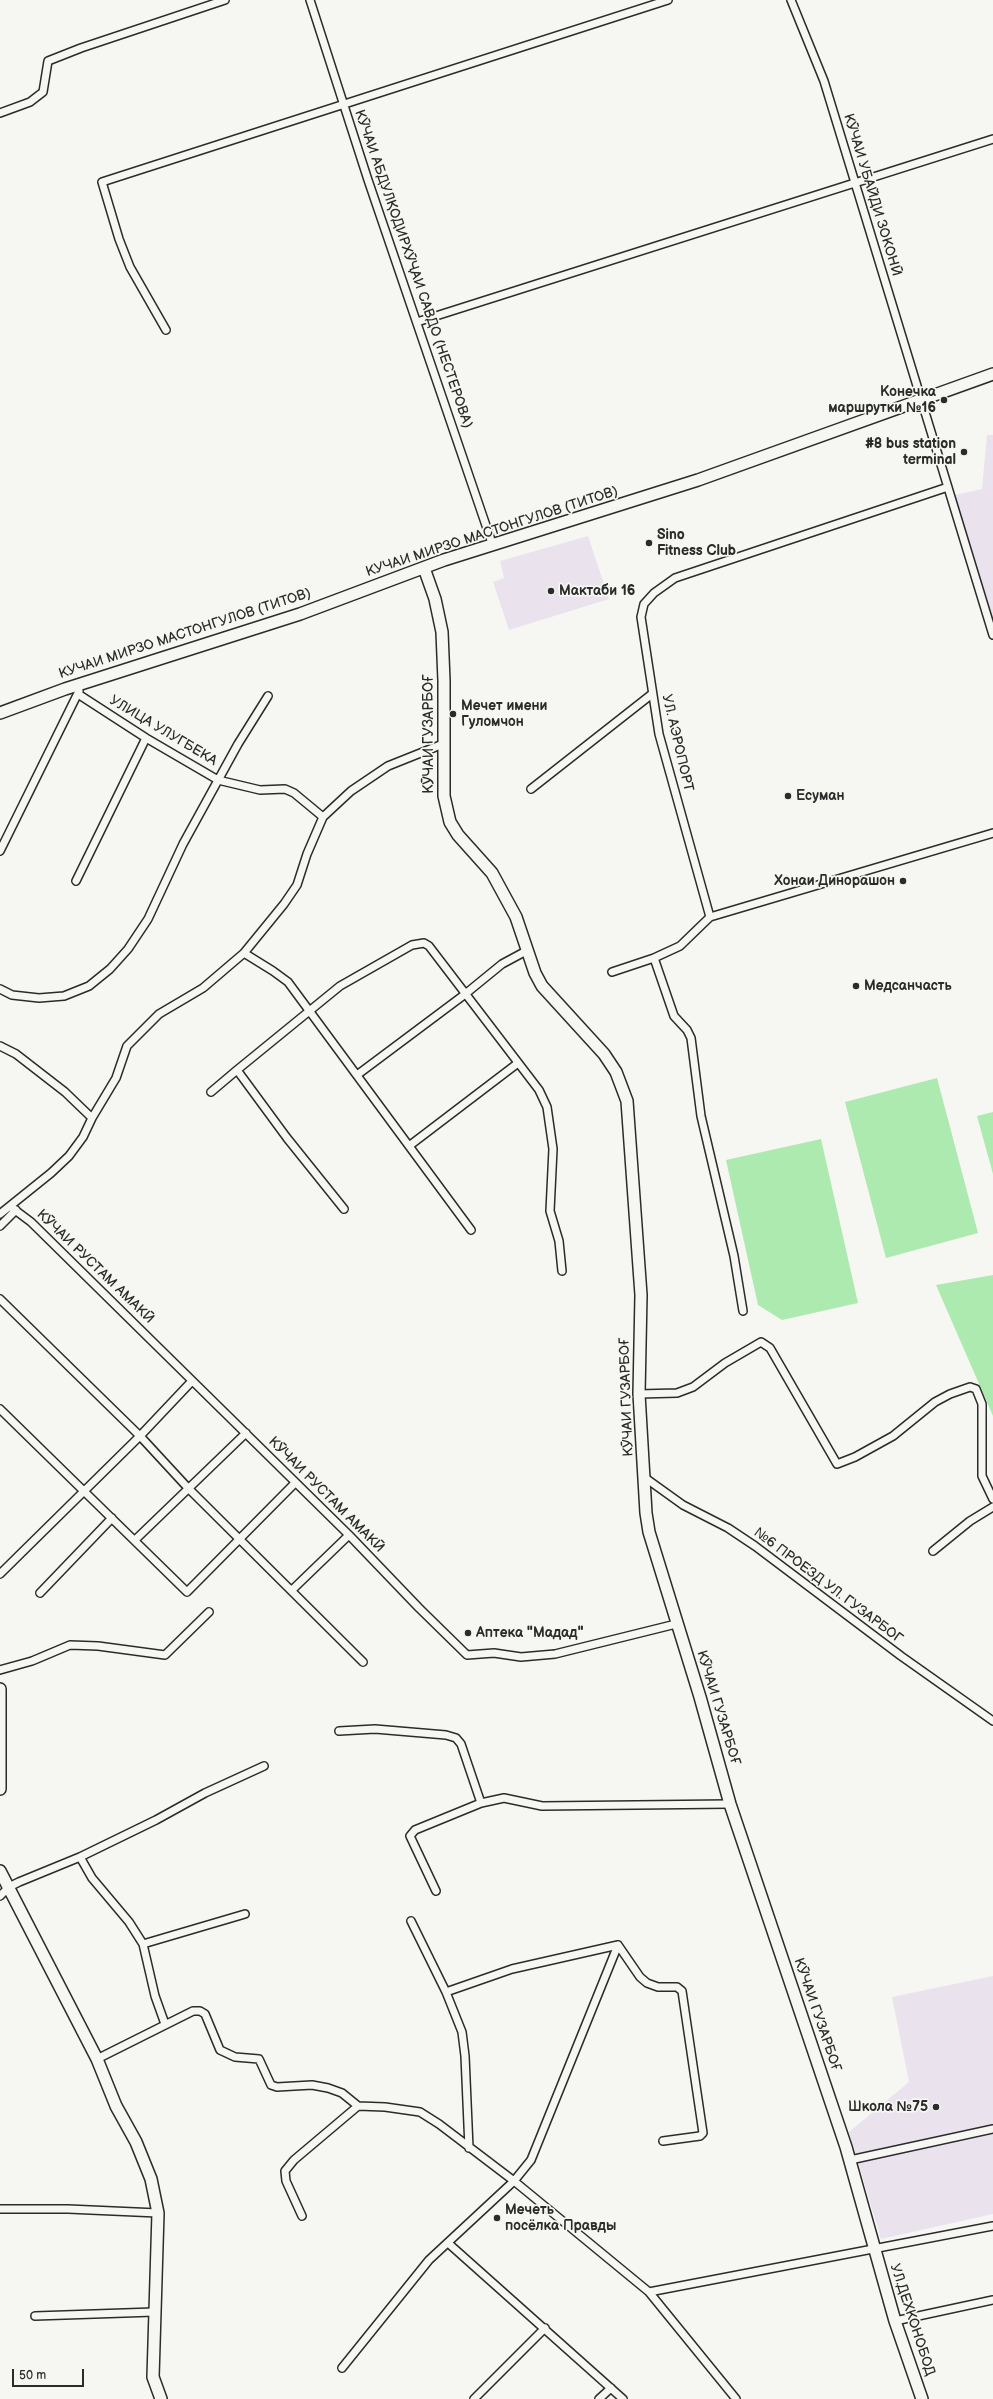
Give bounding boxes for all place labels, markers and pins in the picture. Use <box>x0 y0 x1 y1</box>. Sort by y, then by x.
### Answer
place label: Конечка маршрутки №16 <box>828 384 936 416</box>
marker: Конечка маршрутки №16 <box>939 395 949 405</box>
place label: #8 bus station terminal <box>865 436 956 468</box>
marker: #8 bus station terminal <box>959 447 969 457</box>
place label: Sino Fitness Club <box>657 527 736 560</box>
marker: Sino Fitness Club <box>644 538 654 548</box>
place label: Мактаби 16 <box>559 583 635 599</box>
marker: Мактаби 16 <box>546 586 556 596</box>
place label: Мечет имени Гуломчон <box>461 698 547 730</box>
marker: Мечет имени Гуломчон <box>448 709 458 719</box>
place label: Есуман <box>796 788 844 804</box>
marker: Есуман <box>783 791 793 801</box>
place label: Хонаи Динорашон <box>774 873 895 889</box>
marker: Хонаи Динорашон <box>898 876 908 886</box>
place label: Медсанчасть <box>864 978 952 994</box>
marker: Медсанчасть <box>851 981 861 991</box>
place label: Аптека "Мадад" <box>476 1625 584 1641</box>
marker: Аптека "Мадад" <box>463 1628 473 1638</box>
place label: Школа №75 <box>848 2099 928 2115</box>
marker: Школа №75 <box>931 2102 941 2112</box>
place label: Мечеть посёлка Правды <box>505 2202 616 2234</box>
marker: Мечеть посёлка Правды <box>492 2213 502 2223</box>

